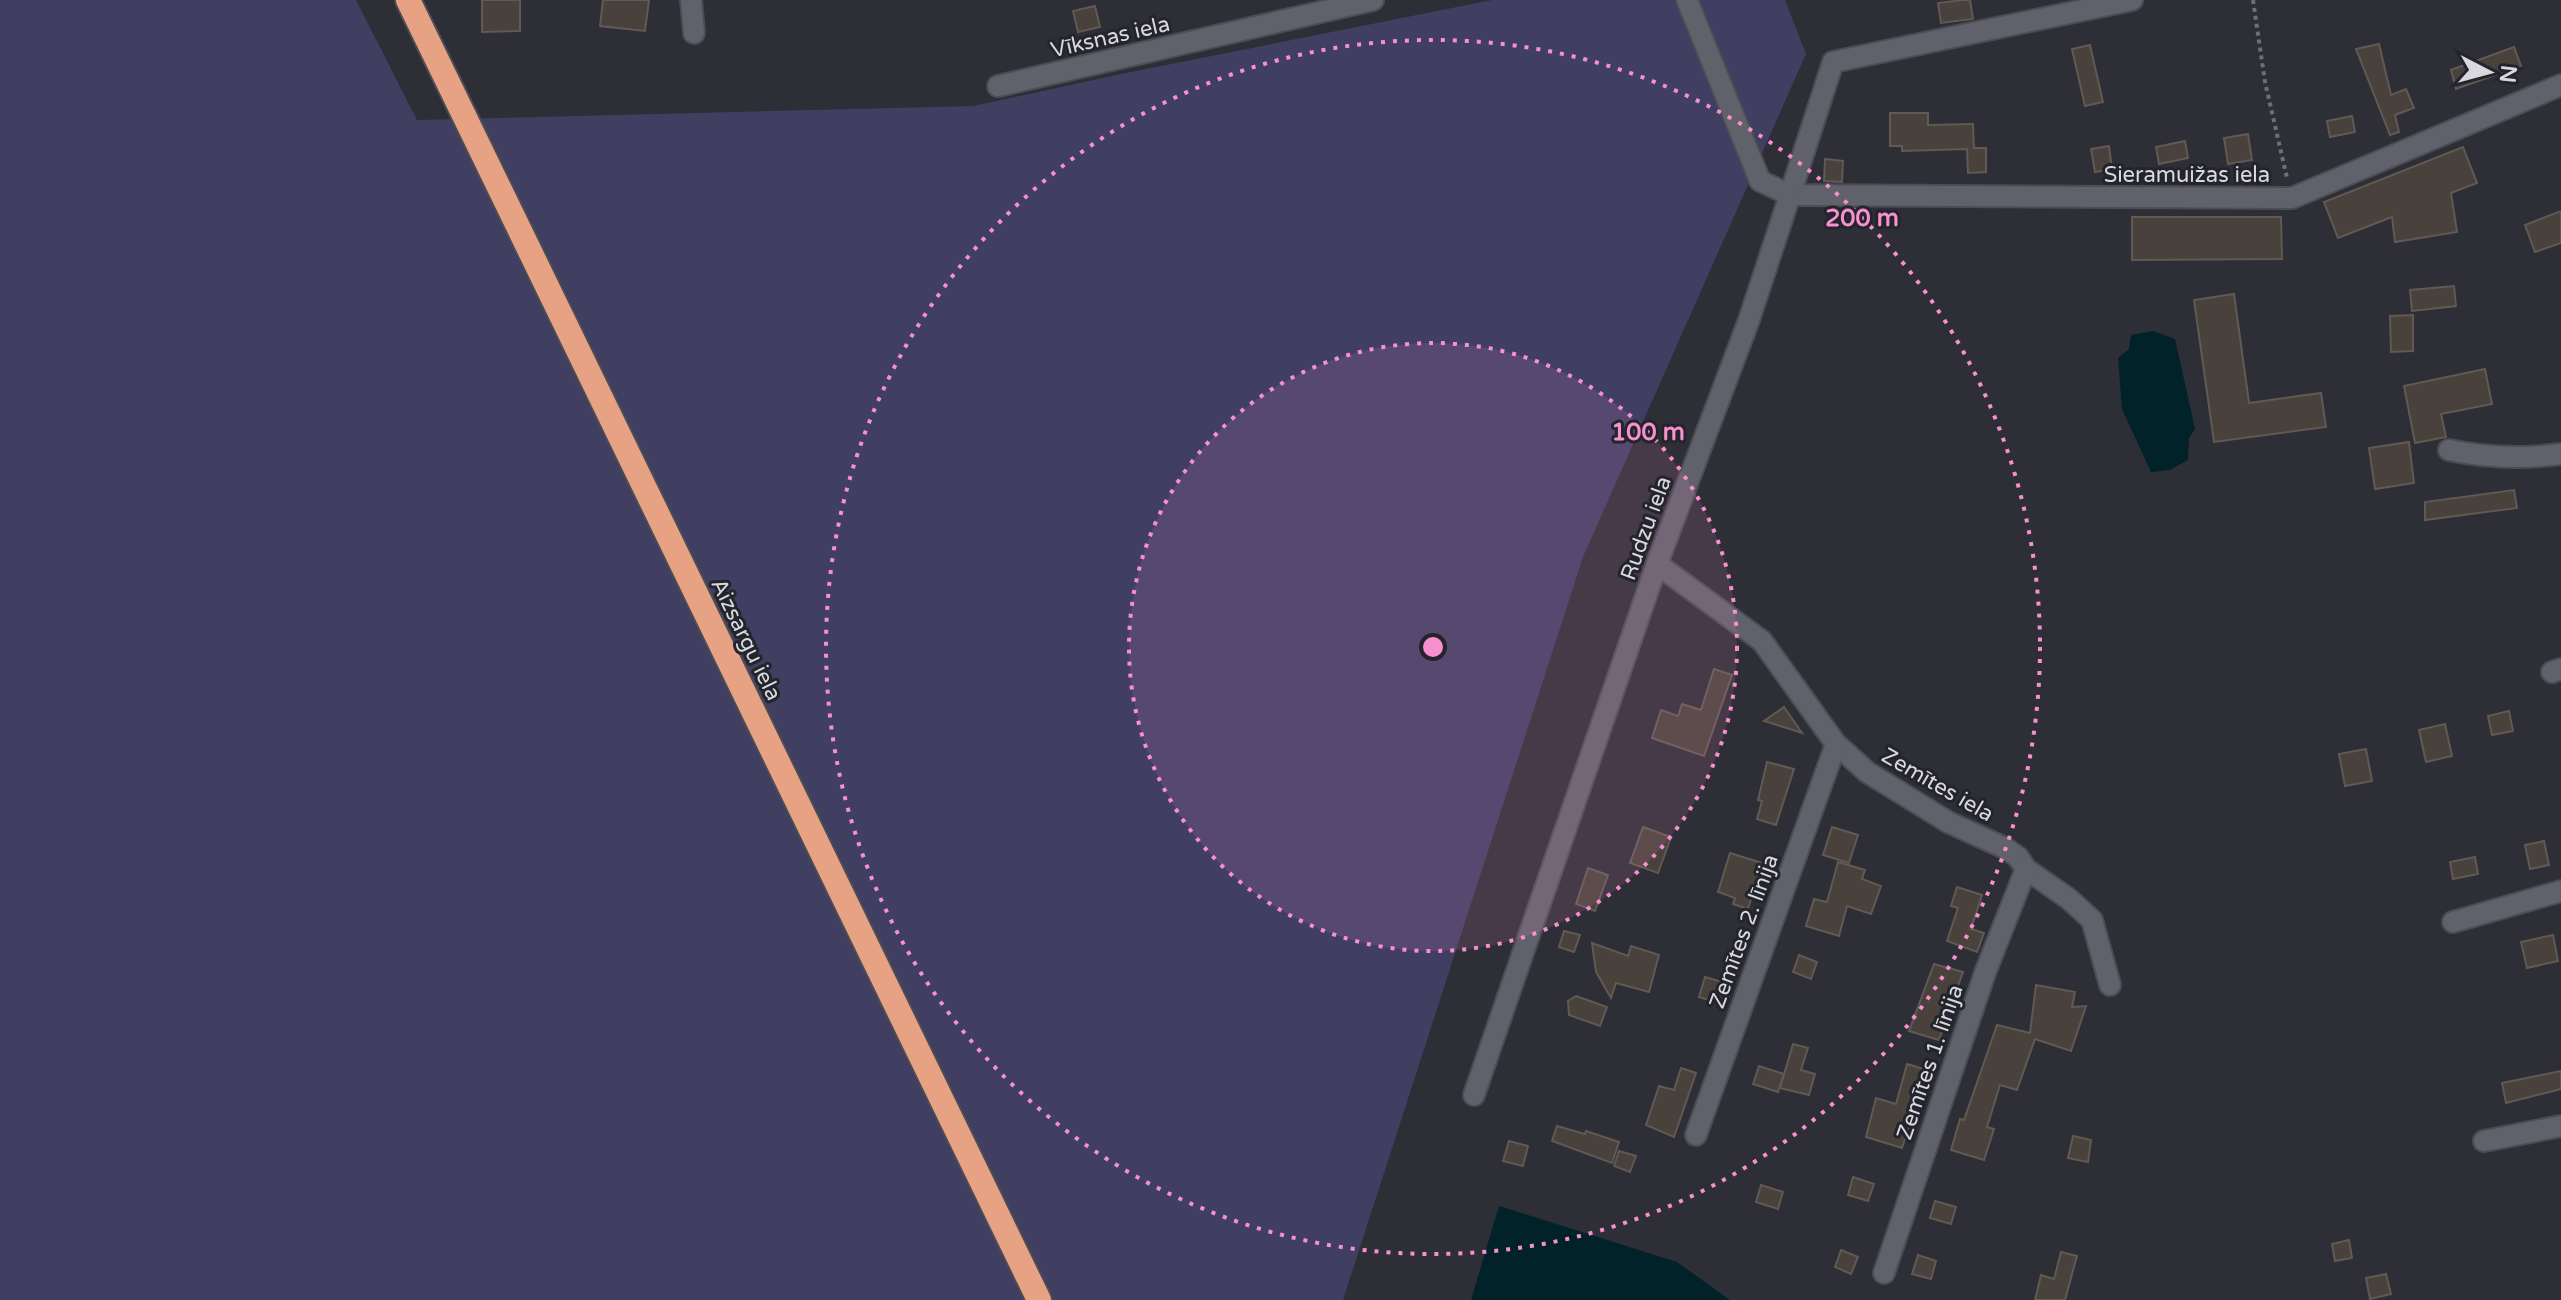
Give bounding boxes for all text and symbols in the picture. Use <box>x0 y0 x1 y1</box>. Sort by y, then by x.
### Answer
street label: Vīksnas iela <box>1048 11 1172 63</box>
north arrow <box>2449 32 2529 112</box>
text: N <box>2494 64 2522 84</box>
street label: Sieramuižas iela <box>2104 162 2270 188</box>
text: 200 m <box>1825 204 1899 233</box>
text: 100 m <box>1611 418 1685 447</box>
street label: Rudzu iela <box>1615 473 1677 584</box>
street label: Aizsargu iela <box>705 574 787 705</box>
centre of rings <box>1419 633 1447 661</box>
street label: Zemītes iela <box>1877 742 1998 827</box>
street label: Zemītes 2. līnija <box>1704 851 1784 1012</box>
street label: Zemītes 1. līnija <box>1891 981 1969 1143</box>

